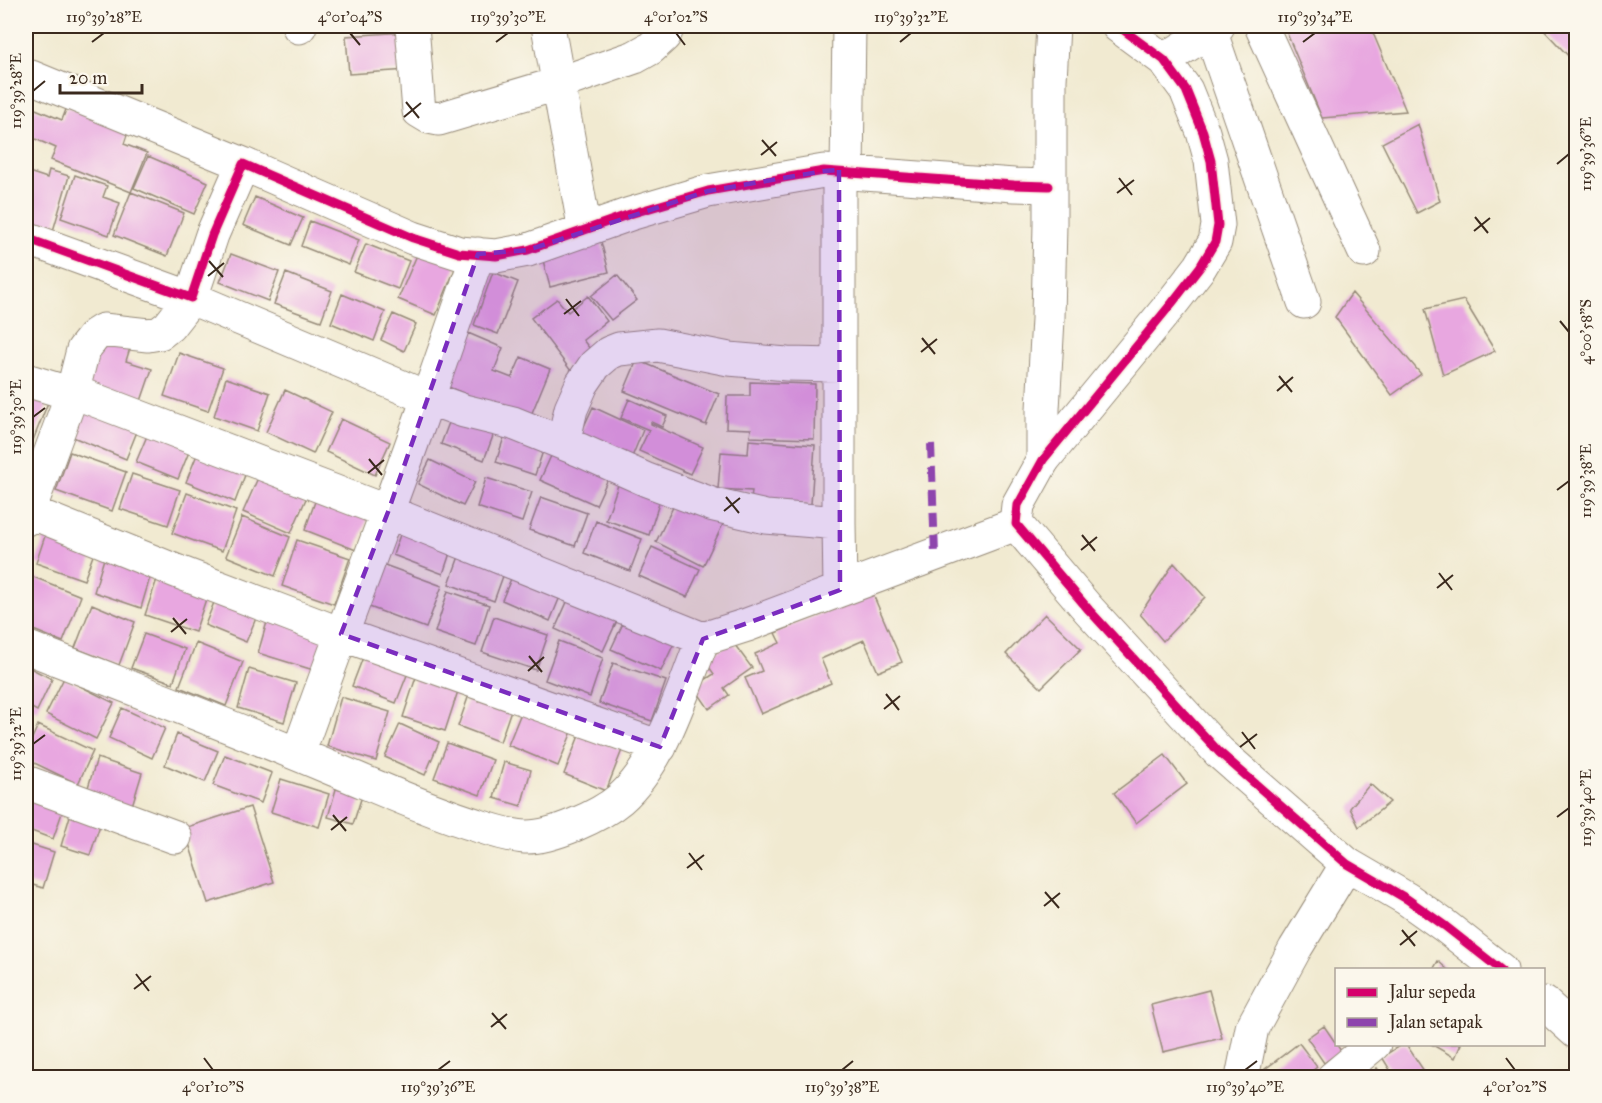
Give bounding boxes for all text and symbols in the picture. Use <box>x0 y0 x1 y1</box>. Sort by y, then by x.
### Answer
text: 119°39'28"E <box>66 8 142 26</box>
text: 4°01'04"S <box>318 8 382 26</box>
text: 119°39'30"E <box>470 8 546 26</box>
text: 4°01'02"S <box>644 8 708 26</box>
text: 119°39'32"E <box>874 8 948 26</box>
text: 119°39'34"E <box>1277 8 1353 26</box>
text: 119°39'28"E <box>7 53 25 129</box>
scale bar <box>60 57 142 95</box>
text: 20 m <box>69 67 107 89</box>
text: 119°39'36"E <box>1577 117 1595 191</box>
text: 4°00'58"S <box>1577 299 1595 365</box>
text: 119°39'30"E <box>7 379 25 455</box>
text: 119°39'38"E <box>1577 443 1595 518</box>
text: 119°39'32"E <box>7 707 25 781</box>
text: 119°39'40"E <box>1577 769 1595 847</box>
legend <box>1335 968 1545 1046</box>
text: Jalur sepeda <box>1387 981 1476 1004</box>
text: Jalan setapak <box>1387 1011 1483 1034</box>
text: 4°01'10"S <box>182 1078 244 1096</box>
text: 119°39'36"E <box>401 1078 475 1096</box>
text: 119°39'38"E <box>805 1078 880 1096</box>
text: 119°39'40"E <box>1206 1078 1284 1096</box>
text: 4°01'02"S <box>1483 1078 1547 1096</box>

